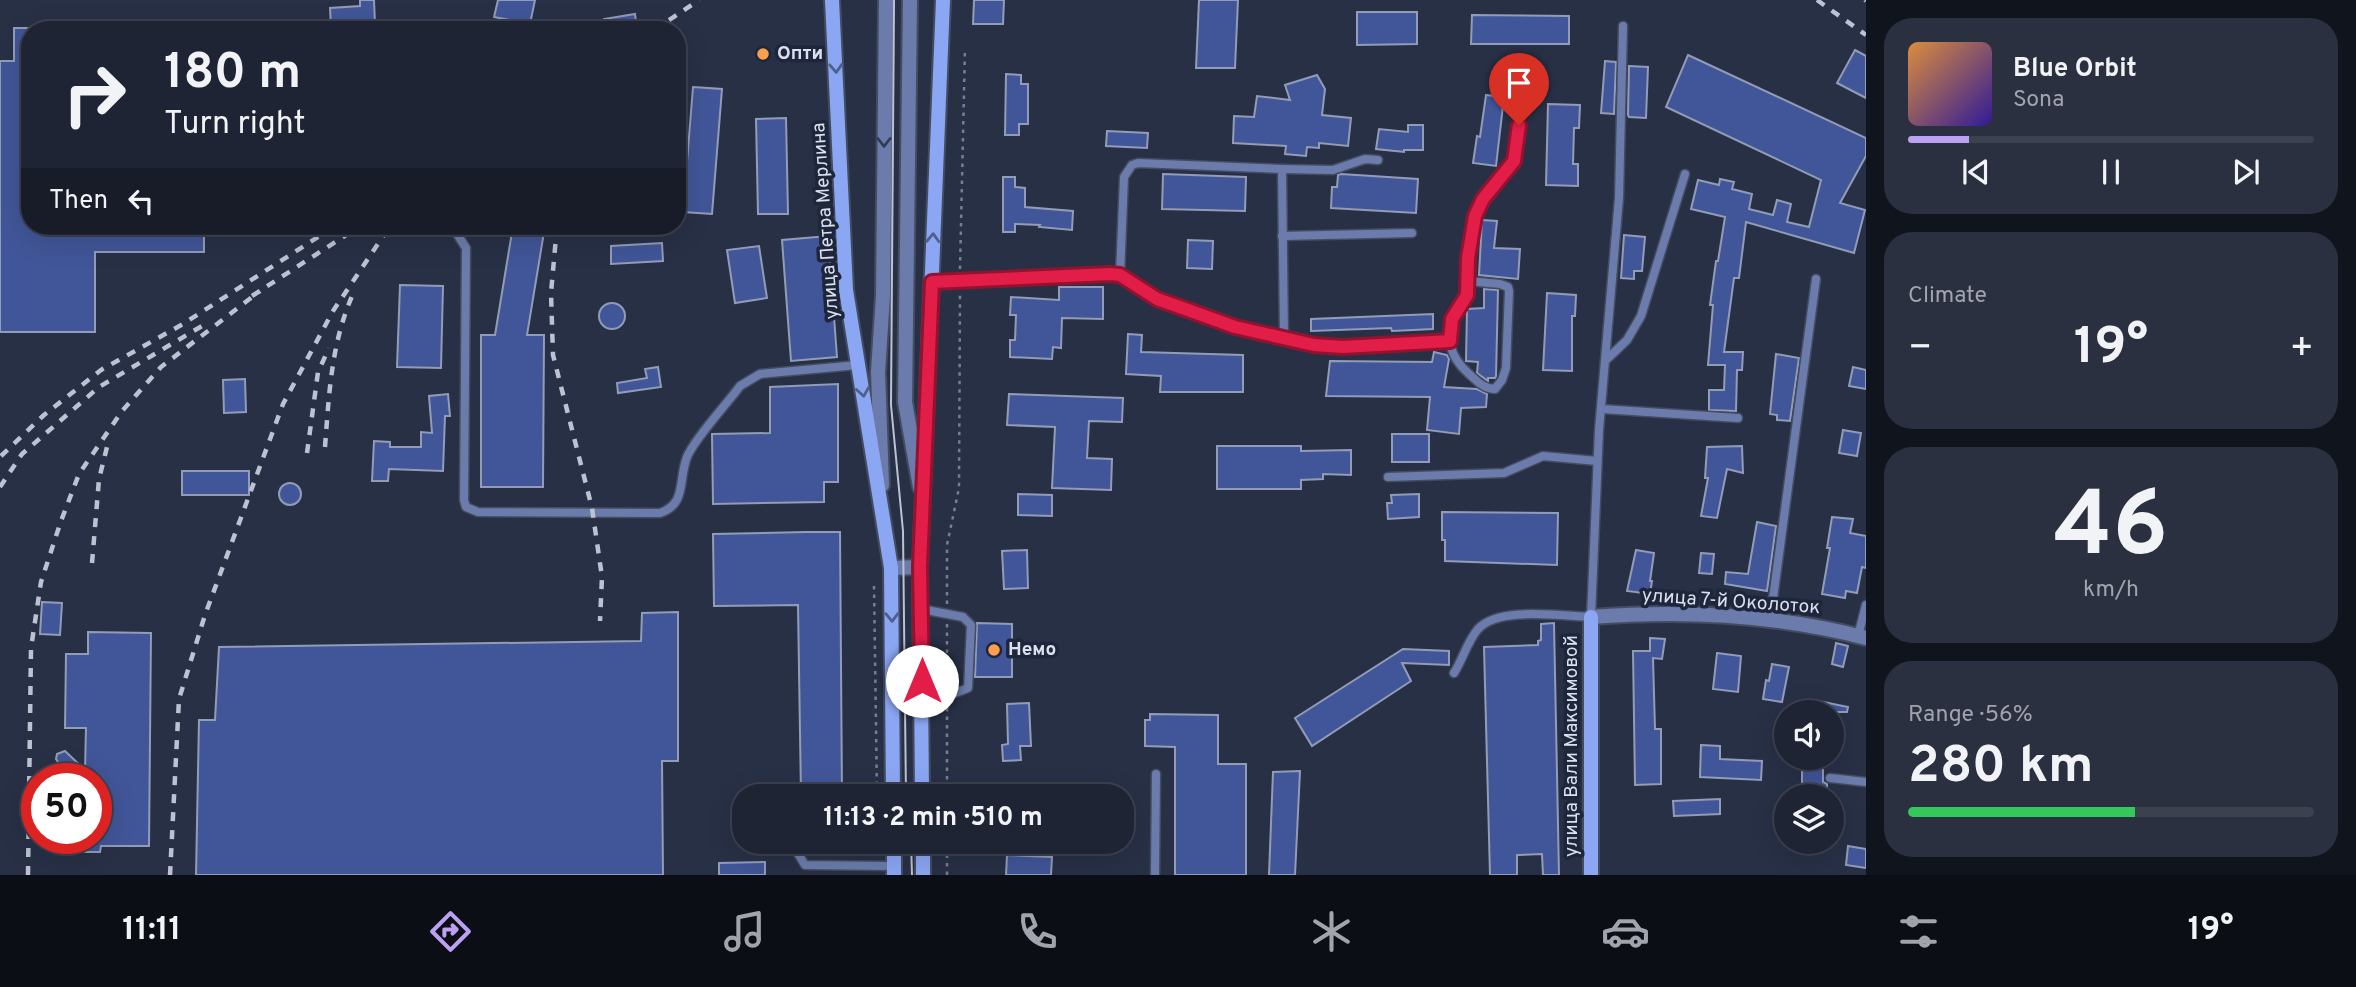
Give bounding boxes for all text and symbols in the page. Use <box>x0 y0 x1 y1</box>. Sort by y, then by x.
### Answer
place label: Опти <box>777 42 823 66</box>
text: 180 m <box>164 44 301 106</box>
marker: Опти <box>755 46 771 62</box>
icon: right <box>49 49 140 140</box>
pin <box>1489 53 1549 125</box>
text: Blue Orbit <box>2013 53 2137 86</box>
one-way arrow <box>828 63 843 74</box>
icon: arrive <box>1500 64 1538 102</box>
text: Sona <box>2013 86 2064 115</box>
text: Turn right <box>164 105 306 145</box>
street label: улица Петра Мерлина <box>807 122 845 320</box>
one-way arrow <box>876 137 892 147</box>
icon: previous <box>1957 153 1995 191</box>
icon: pause <box>2092 153 2130 191</box>
icon: next <box>2227 153 2265 191</box>
icon: left <box>122 182 160 220</box>
text: Then <box>49 185 108 218</box>
one-way arrow <box>926 233 941 244</box>
text: Climate <box>1908 282 1987 311</box>
text: 19° <box>2074 316 2148 382</box>
text: − <box>1908 325 1933 374</box>
text: + <box>2289 325 2314 374</box>
one-way arrow <box>855 386 870 398</box>
text: 46 <box>2054 473 2168 588</box>
text: km/h <box>2083 576 2139 605</box>
street label: улица 7-й Околоток <box>1641 584 1821 620</box>
one-way arrow <box>884 612 899 623</box>
street label: улица Вали Максимовой <box>1560 635 1584 857</box>
place label: Немо <box>1008 638 1056 662</box>
marker: Немо <box>986 642 1002 658</box>
position arrow <box>885 644 959 718</box>
map controls <box>1774 700 1844 854</box>
button: sound <box>1774 700 1844 770</box>
text: Range · 56% <box>1908 701 2033 730</box>
text: 280 km <box>1908 735 2094 801</box>
speed limit sign: 50 <box>21 763 112 854</box>
button: layers <box>1774 784 1844 854</box>
text: 11:13 · 2 min · 510 m <box>823 802 1043 835</box>
icon: directions <box>426 907 475 956</box>
icon: music <box>720 907 769 956</box>
icon: phone <box>1013 907 1062 956</box>
icon: climate <box>1307 907 1356 956</box>
icon: car <box>1601 907 1650 956</box>
icon: filters <box>1894 907 1943 956</box>
text: 11:11 <box>122 911 181 951</box>
text: 19° <box>2188 911 2234 951</box>

